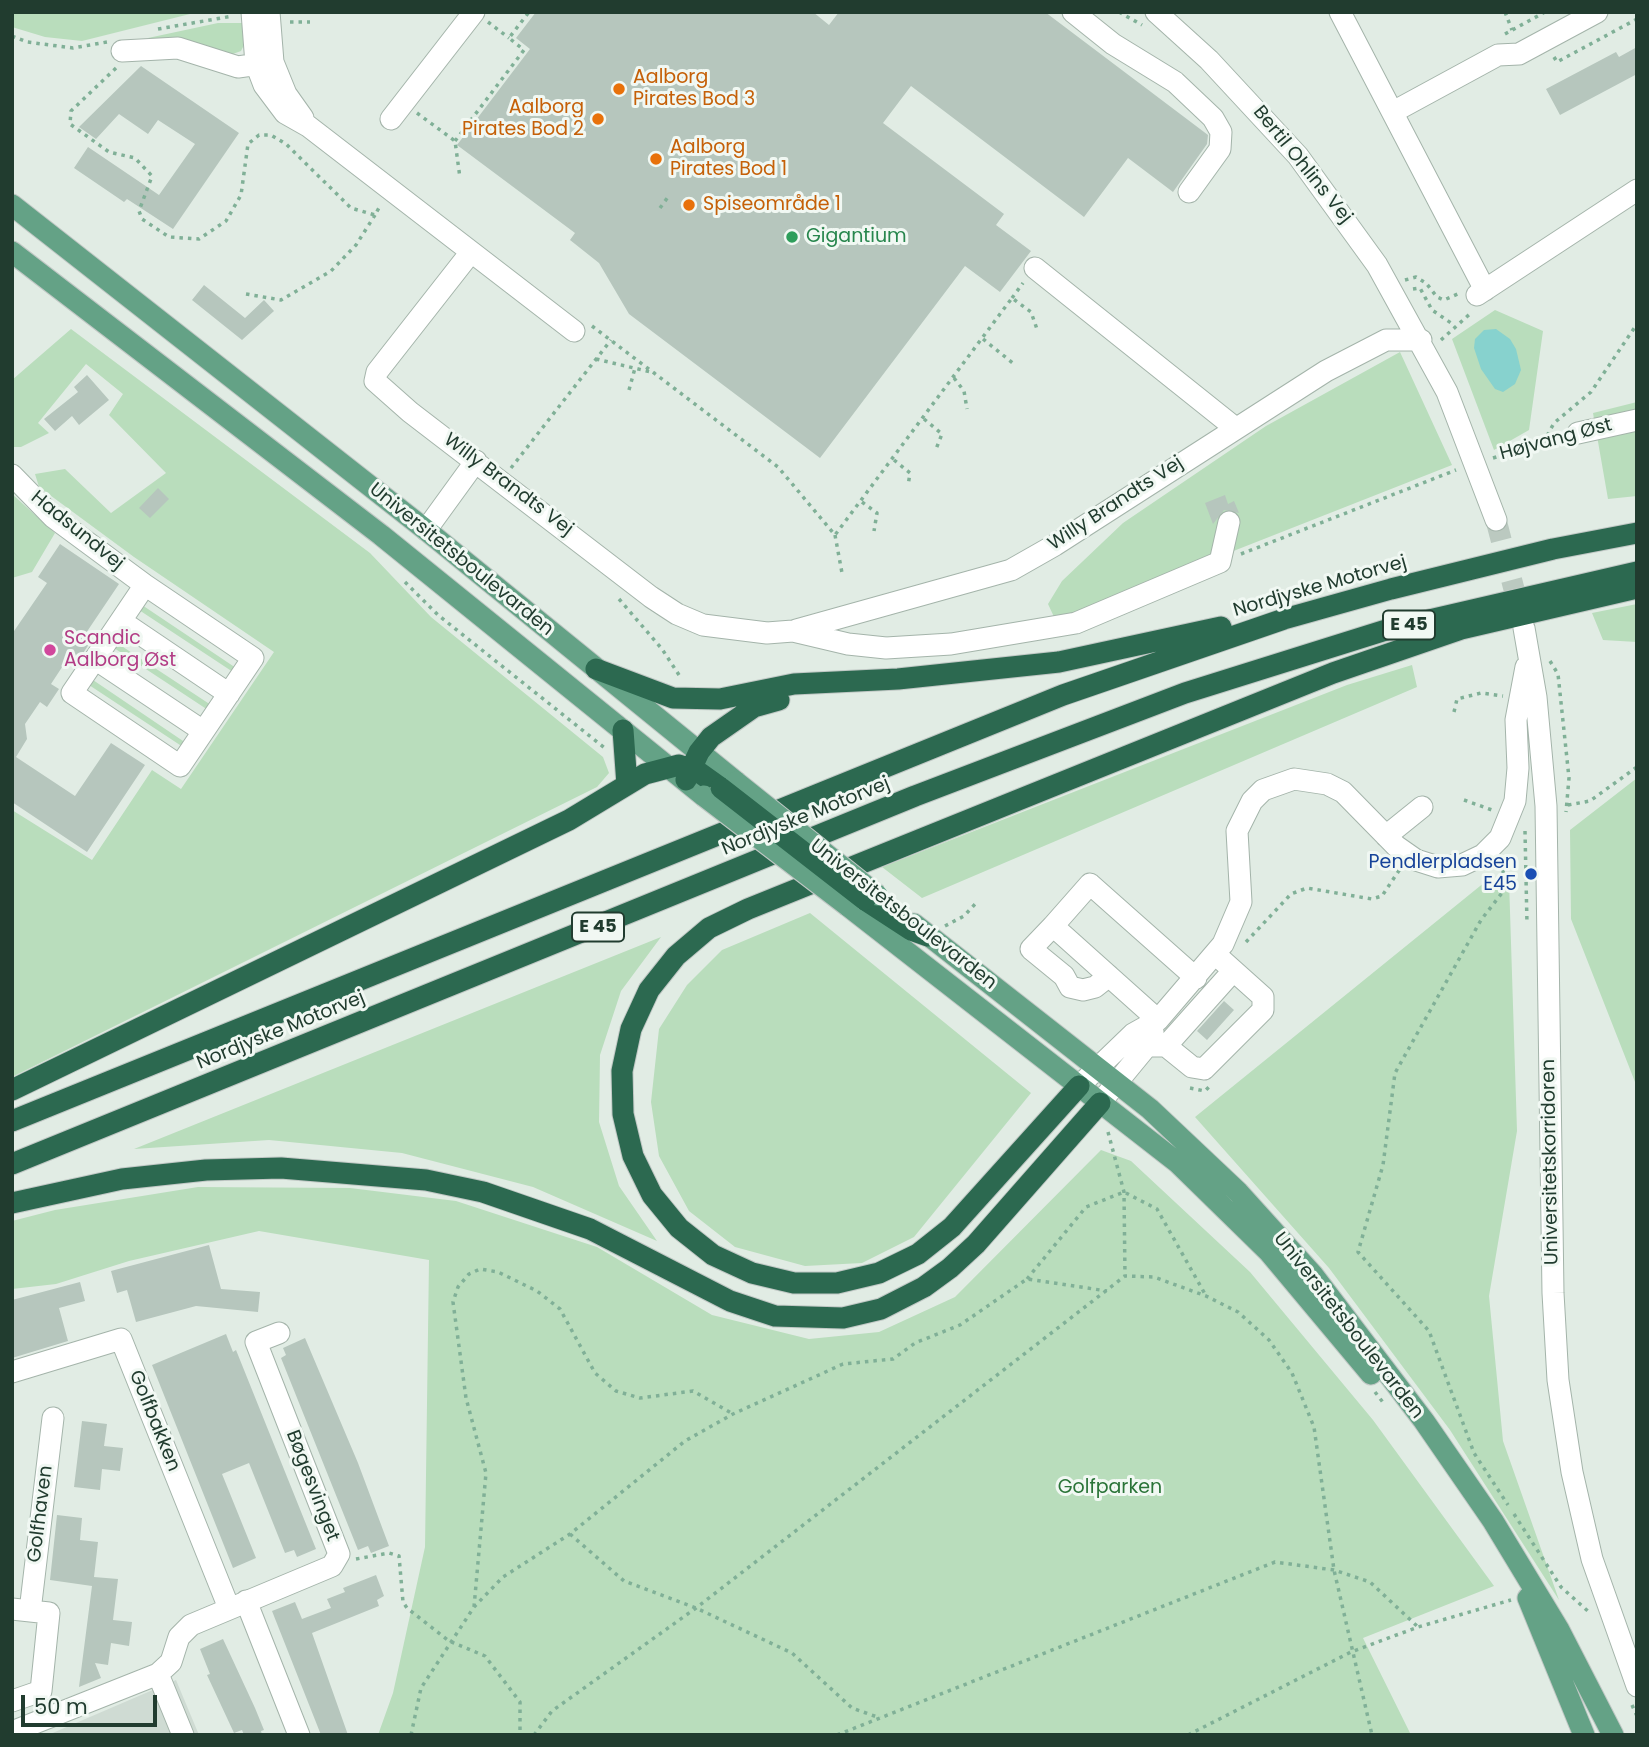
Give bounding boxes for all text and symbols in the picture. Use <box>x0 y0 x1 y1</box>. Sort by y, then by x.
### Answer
place label: Aalborg Pirates Bod 3 <box>633 67 755 111</box>
marker: Aalborg Pirates Bod 3 <box>611 81 627 97</box>
place label: Aalborg Pirates Bod 2 <box>462 97 584 141</box>
street label: Bertil Ohlins Vej <box>1248 102 1356 228</box>
marker: Aalborg Pirates Bod 2 <box>590 111 606 127</box>
place label: Aalborg Pirates Bod 1 <box>670 137 787 181</box>
marker: Aalborg Pirates Bod 1 <box>648 151 664 167</box>
place label: Spiseområde 1 <box>703 194 841 216</box>
marker: Spiseområde 1 <box>681 197 697 213</box>
place label: Gigantium <box>806 226 907 248</box>
marker: Gigantium <box>784 229 800 245</box>
street label: Højvang Øst <box>1497 414 1615 466</box>
street label: Willy Brandts Vej <box>439 429 577 541</box>
street label: Willy Brandts Vej <box>1044 452 1188 556</box>
street label: Universitetsboulevarden <box>364 479 558 641</box>
street label: Hadsundvej <box>26 487 128 575</box>
street label: Nordjyske Motorvej <box>1231 551 1409 623</box>
road number: E 45 <box>1383 610 1435 640</box>
place label: Scandic Aalborg Øst <box>64 628 176 672</box>
marker: Scandic Aalborg Øst <box>42 642 58 658</box>
street label: Nordjyske Motorvej <box>719 773 893 861</box>
street label: Universitetsboulevarden <box>805 835 1001 995</box>
place label: Pendlerpladsen E45 <box>1369 852 1517 896</box>
marker: Pendlerpladsen E45 <box>1523 866 1539 882</box>
road number: E 45 <box>572 912 624 942</box>
street label: Nordjyske Motorvej <box>194 987 368 1075</box>
street label: Universitetskorridoren <box>1538 1059 1564 1265</box>
street label: Universitetsboulevarden <box>1268 1228 1428 1424</box>
street label: Golfbakken <box>123 1367 185 1475</box>
street label: Bøgesvinget <box>280 1427 344 1545</box>
street label: Golfhaven <box>24 1464 58 1564</box>
park label: Golfparken <box>1058 1477 1162 1499</box>
scale bar <box>24 1680 161 1724</box>
text: 50 m <box>34 1692 88 1721</box>

